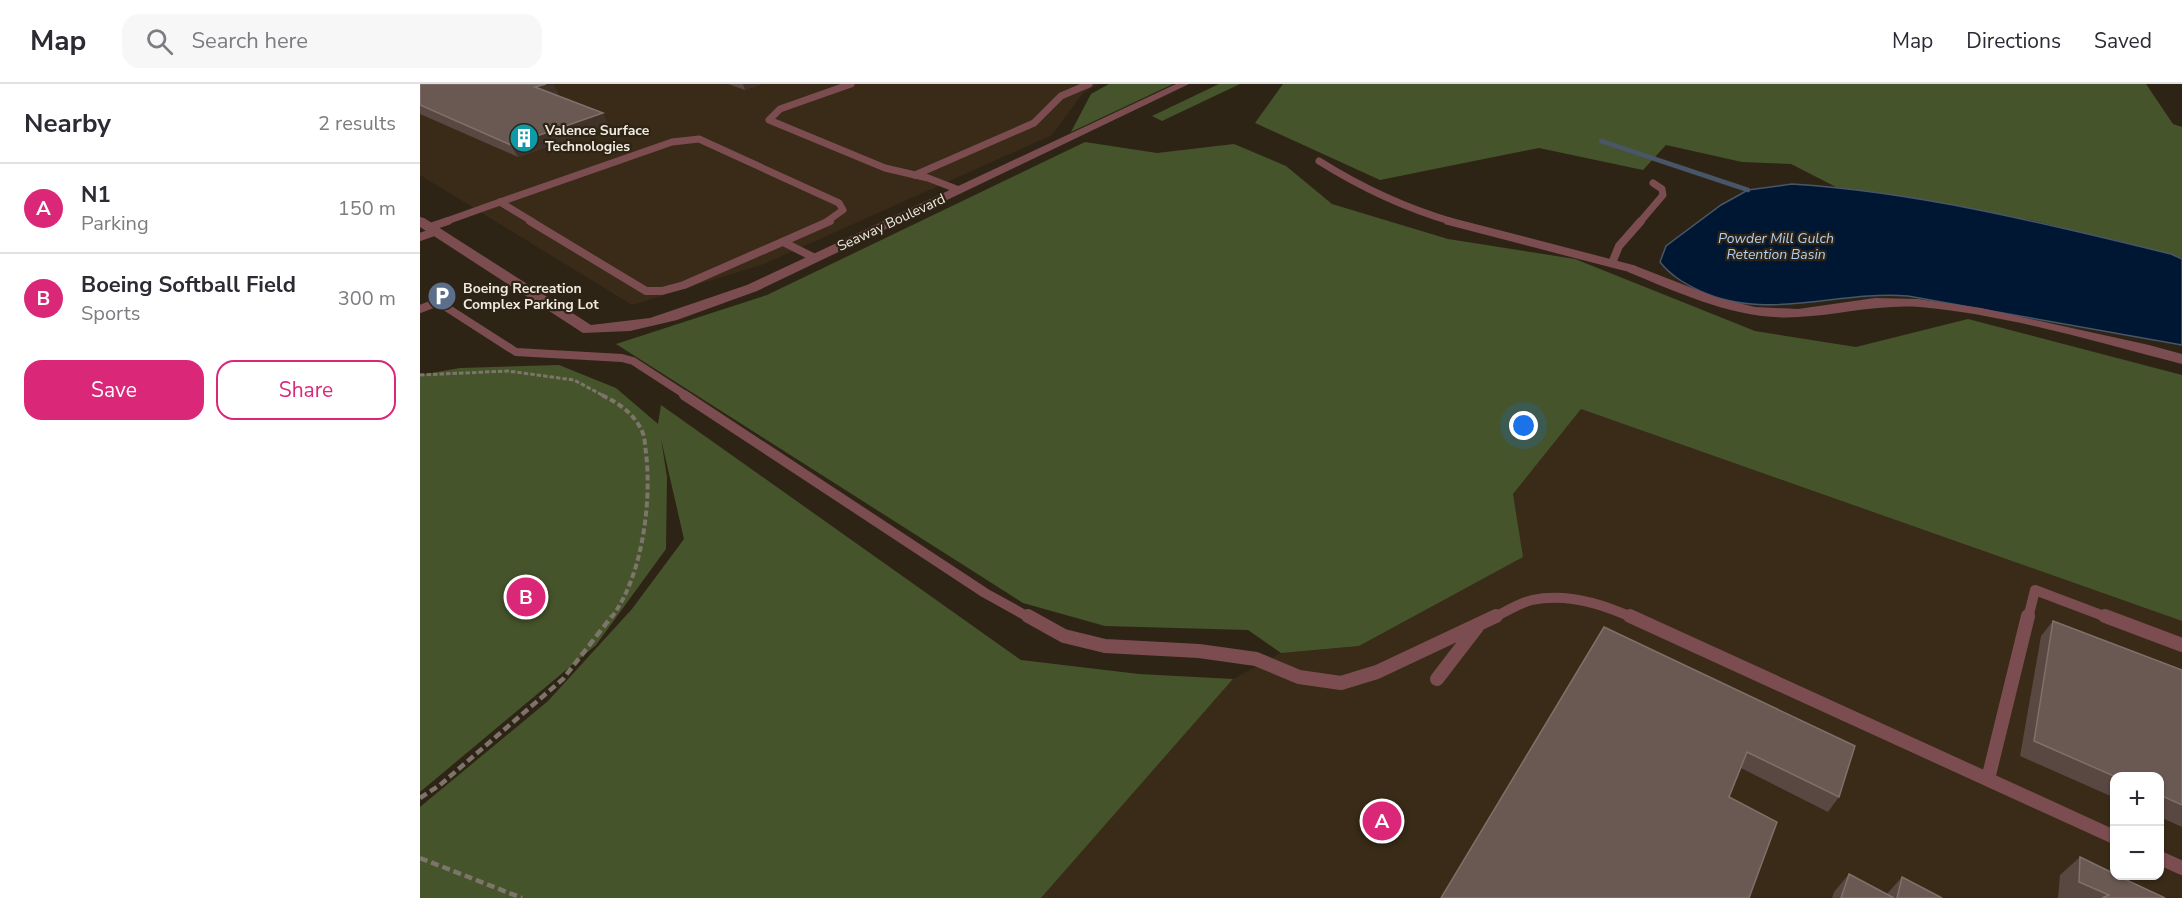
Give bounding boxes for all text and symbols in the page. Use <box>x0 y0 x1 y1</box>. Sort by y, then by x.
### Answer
search box <box>122 14 542 68</box>
text: Map <box>30 22 86 60</box>
icon: search <box>143 25 176 58</box>
text: Search here <box>191 26 308 56</box>
text: Map <box>1892 27 1933 55</box>
text: Directions <box>1966 27 2061 55</box>
text: Saved <box>2094 27 2152 55</box>
text: Nearby <box>24 106 111 141</box>
text: 2 results <box>318 110 396 137</box>
place label: Valence Surface Technologies <box>544 121 650 156</box>
building icon: Valence Surface Technologies <box>508 122 540 154</box>
text: N1 <box>81 180 111 210</box>
street label: Seaway Boulevard <box>834 189 948 256</box>
text: A <box>36 195 51 222</box>
text: 150 m <box>338 195 396 222</box>
text: Parking <box>81 210 149 237</box>
water label: Powder Mill Gulch Retention Basin <box>1718 229 1834 264</box>
text: Boeing Softball Field <box>81 270 296 300</box>
place label: Boeing Recreation Complex Parking Lot <box>463 279 599 314</box>
parking icon: Boeing Recreation Complex Parking Lot <box>426 280 458 312</box>
text: B <box>37 285 50 312</box>
text: 300 m <box>338 285 396 312</box>
text: Sports <box>81 300 140 327</box>
button: Save <box>24 360 204 420</box>
button: Share <box>216 360 396 420</box>
your location <box>1509 411 1538 440</box>
pin: B <box>506 574 546 620</box>
map controls <box>2110 772 2164 880</box>
button: + <box>2110 772 2164 826</box>
pin: A <box>1362 798 1402 844</box>
button: − <box>2110 826 2164 880</box>

